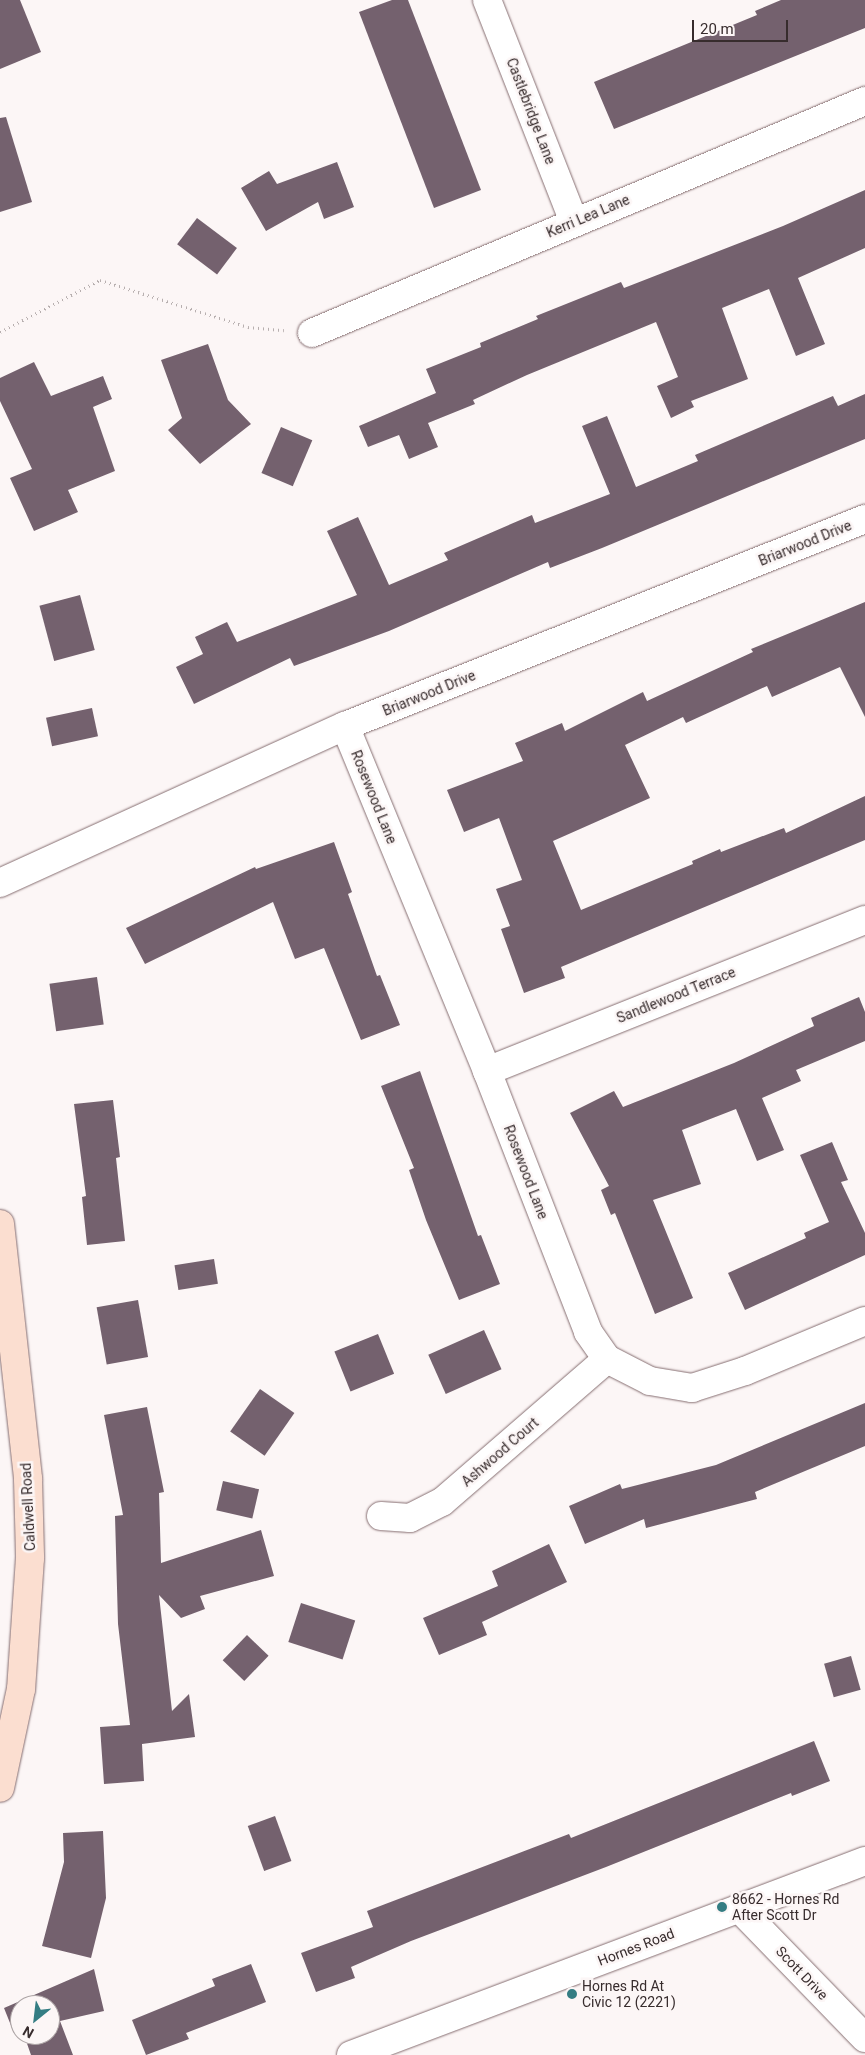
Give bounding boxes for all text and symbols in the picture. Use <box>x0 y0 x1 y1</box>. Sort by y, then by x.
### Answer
scale bar <box>695 10 791 42</box>
text: 20 m <box>700 20 734 38</box>
street label: Castlebridge Lane <box>503 56 559 166</box>
street label: Kerri Lea Lane <box>544 191 632 241</box>
street label: Briarwood Drive <box>756 517 854 569</box>
street label: Briarwood Drive <box>380 667 478 719</box>
street label: Rosewood Lane <box>348 748 400 846</box>
street label: Sandlewood Terrace <box>614 963 738 1027</box>
street label: Rosewood Lane <box>500 1123 552 1221</box>
street label: Ashwood Court <box>458 1414 542 1490</box>
street label: Caldwell Road <box>17 1462 39 1552</box>
place label: 8662 - Hornes Rd After Scott Dr <box>732 1891 839 1924</box>
marker: 8662 - Hornes Rd After Scott Dr <box>716 1901 728 1913</box>
street label: Hornes Road <box>595 1925 677 1969</box>
street label: Scott Drive <box>772 1943 832 2003</box>
place label: Hornes Rd At Civic 12 (2221) <box>582 1978 676 2010</box>
marker: Hornes Rd At Civic 12 (2221) <box>566 1988 578 2000</box>
north arrow <box>10 1995 60 2045</box>
text: N <box>20 2023 36 2042</box>

